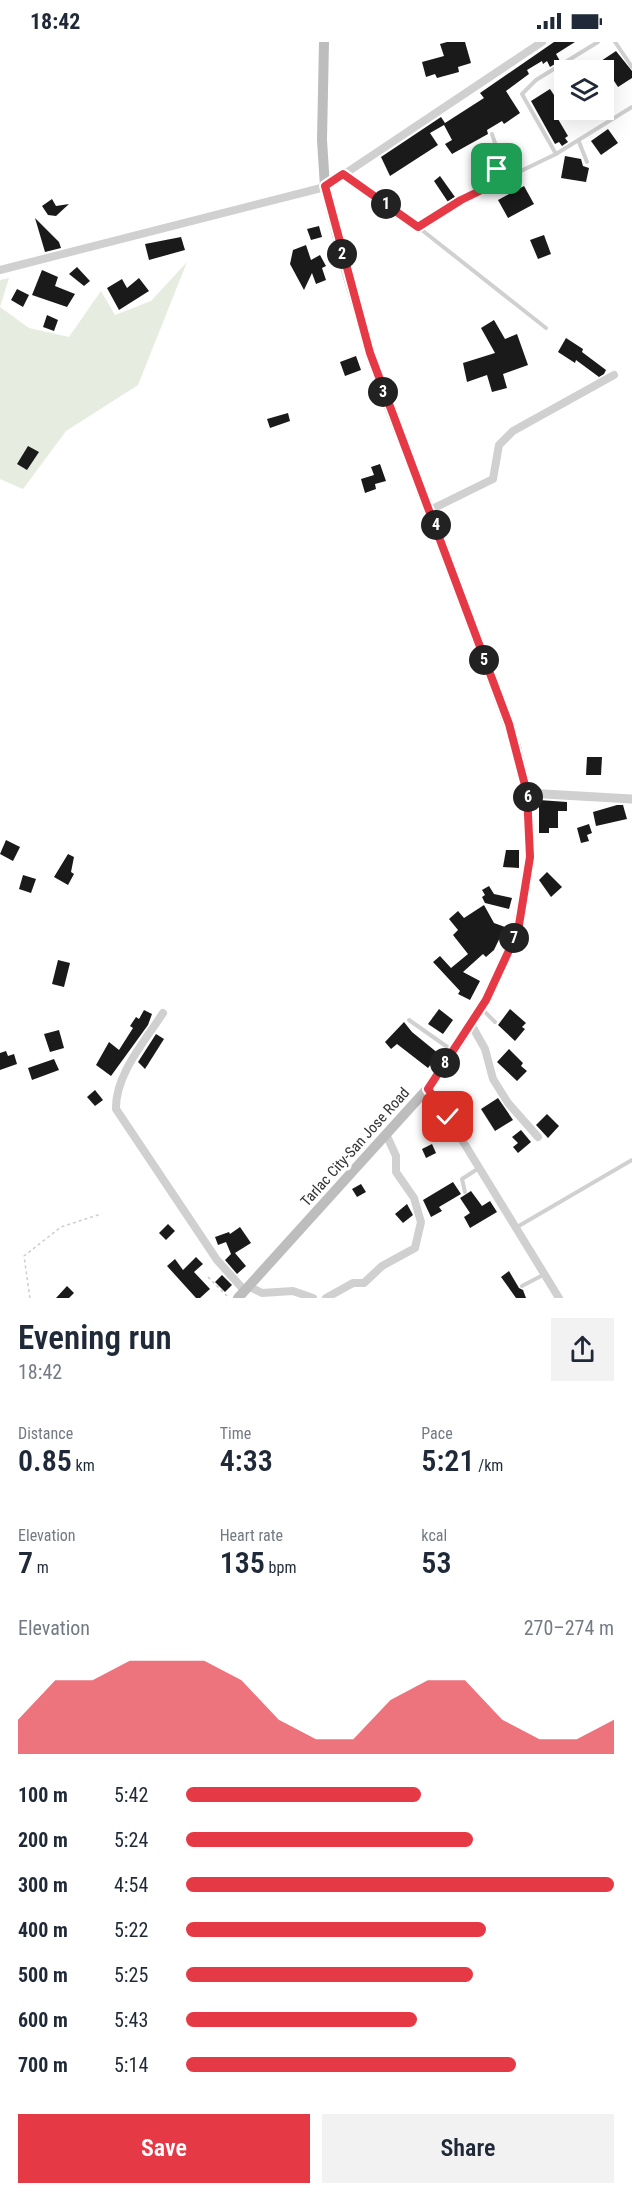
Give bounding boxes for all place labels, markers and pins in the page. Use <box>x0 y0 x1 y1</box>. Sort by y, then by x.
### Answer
pin <box>471 143 522 194</box>
pin: 1 <box>371 189 401 219</box>
pin: 2 <box>327 239 357 269</box>
pin: 3 <box>368 377 398 407</box>
pin: 4 <box>421 510 451 540</box>
pin: 5 <box>469 645 499 675</box>
pin: 6 <box>513 782 543 812</box>
pin: 7 <box>499 923 529 953</box>
pin: 8 <box>430 1048 460 1078</box>
pin <box>422 1091 473 1142</box>

